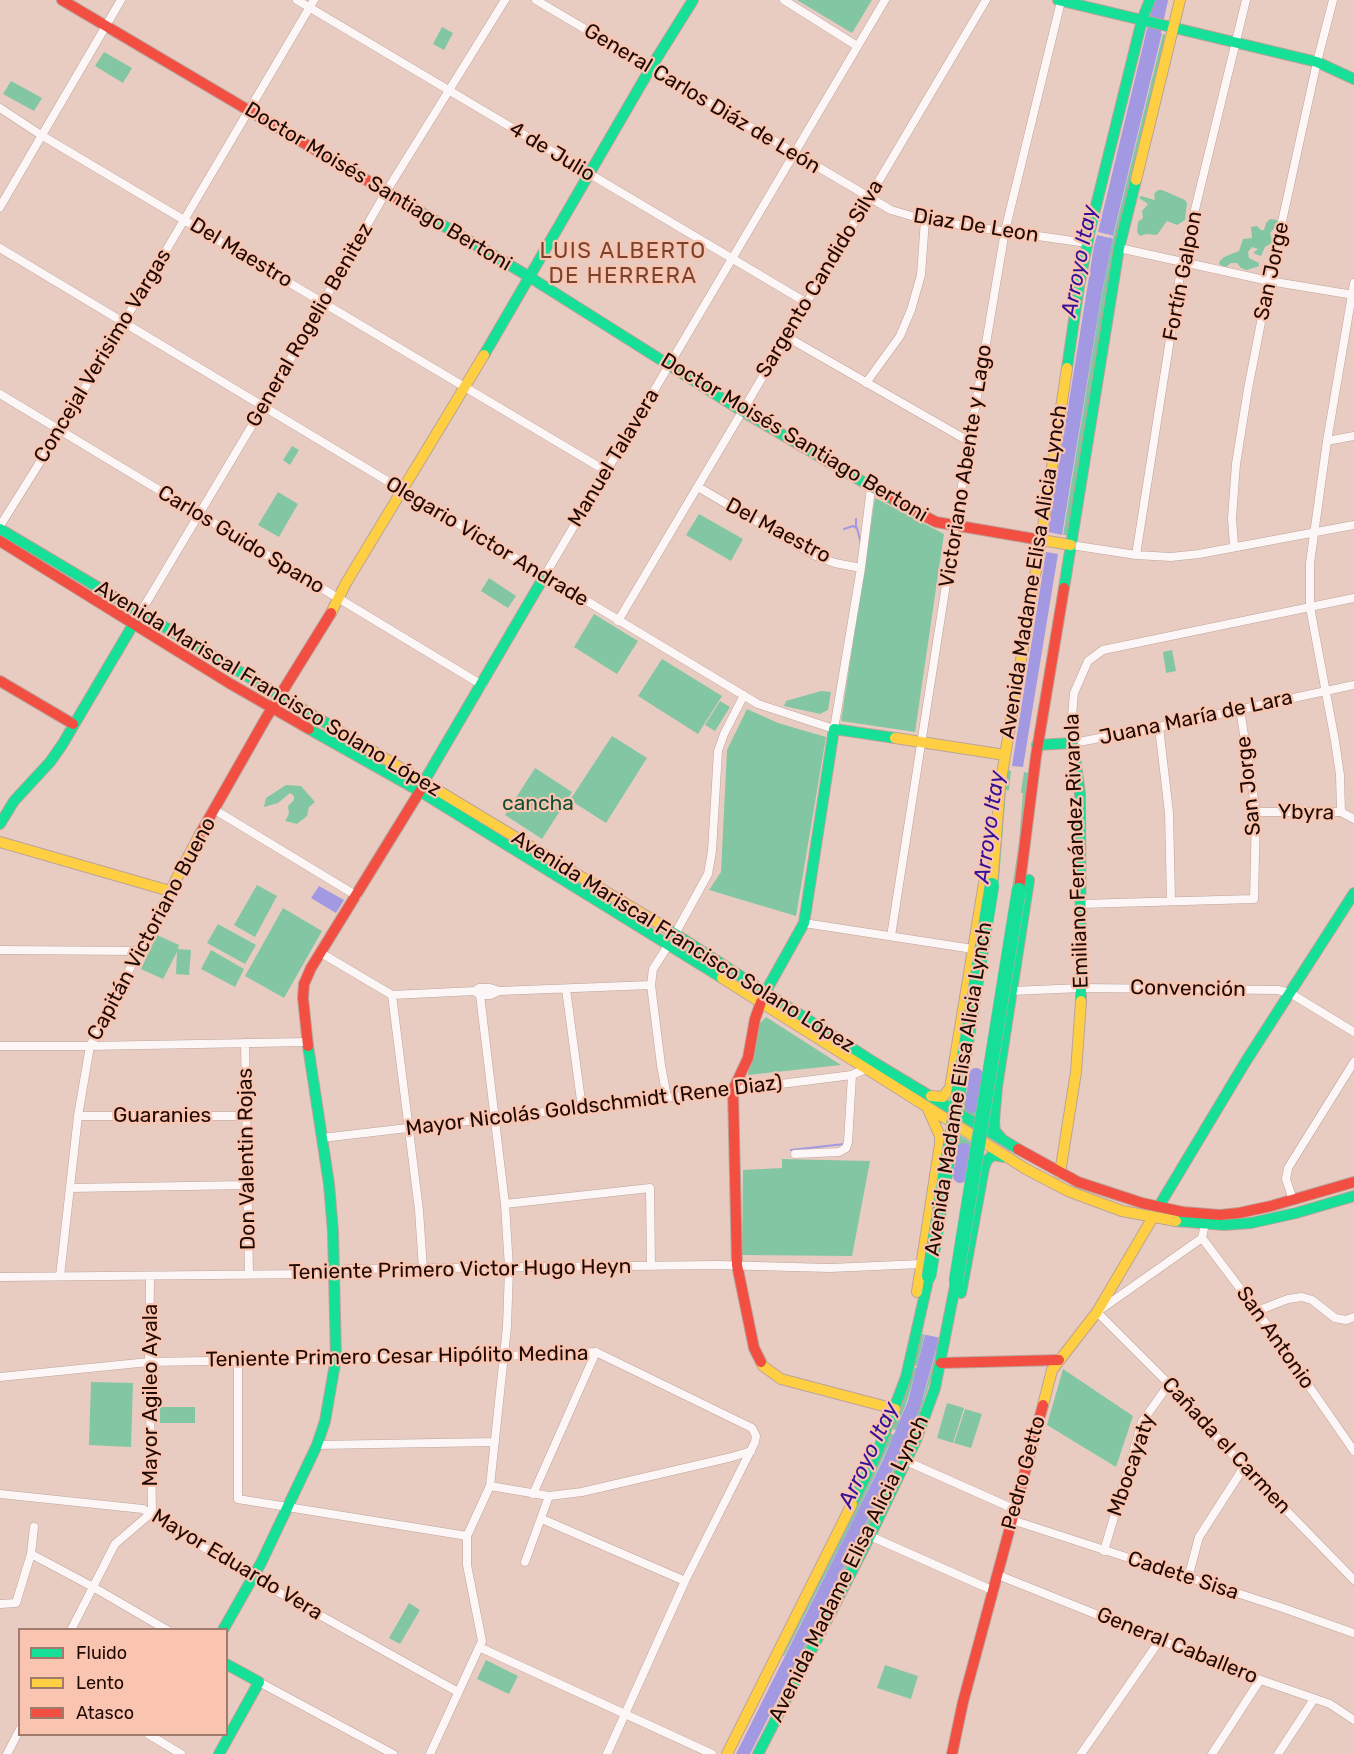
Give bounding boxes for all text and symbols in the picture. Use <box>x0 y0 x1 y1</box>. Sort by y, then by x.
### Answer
street label: General Carlos Diáz de León <box>579 18 825 180</box>
street label: Doctor Moisés Santiago Bertoni <box>240 97 516 277</box>
street label: 4 de Julio <box>504 117 600 187</box>
street label: Sargento Candido Silva <box>751 176 889 382</box>
water label: Arroyo Itay <box>1056 203 1104 319</box>
street label: Diaz De Leon <box>912 204 1040 248</box>
street label: Fortín Galpon <box>1158 209 1208 343</box>
street label: Del Maestro <box>185 213 297 293</box>
street label: General Rogelio Benitez <box>241 218 379 432</box>
street label: San Jorge <box>1249 219 1295 323</box>
district label: LUIS ALBERTO DE HERRERA <box>539 239 707 290</box>
street label: Concejal Verisimo Vargas <box>29 244 177 468</box>
street label: Victoriano Abente y Lago <box>934 343 998 589</box>
street label: Doctor Moisés Santiago Bertoni <box>656 348 932 528</box>
street label: Manuel Talavera <box>563 385 665 531</box>
street label: Avenida Madame Elisa Alicia Lynch <box>995 403 1073 741</box>
street label: Olegario Victor Andrade <box>381 471 593 613</box>
street label: Carlos Guido Spano <box>153 480 329 600</box>
street label: Del Maestro <box>721 493 835 569</box>
street label: Avenida Mariscal Francisco Solano López <box>90 575 446 803</box>
street label: Juana María de Lara <box>1097 685 1295 751</box>
street label: Emiliano Fernández Rivarola <box>1060 713 1094 989</box>
street label: San Jorge <box>1231 735 1267 837</box>
water label: Arroyo Itay <box>969 769 1011 885</box>
park label: cancha <box>502 791 574 817</box>
street label: Ybyra <box>1277 800 1335 826</box>
street label: Capitán Victoriano Bueno <box>82 813 222 1045</box>
street label: Avenida Mariscal Francisco Solano López <box>507 825 859 1059</box>
street label: Avenida Madame Elisa Alicia Lynch <box>920 920 998 1258</box>
street label: Convención <box>1130 975 1246 1003</box>
street label: Don Valentin Rojas <box>233 1068 261 1250</box>
street label: Mayor Nicolás Goldschmidt (Rene Diaz) <box>404 1070 784 1142</box>
street label: Guaranies <box>113 1103 211 1129</box>
street label: Teniente Primero Victor Hugo Heyn <box>288 1254 632 1286</box>
street label: San Antonio <box>1230 1282 1320 1394</box>
street label: Mayor Agileo Ayala <box>138 1304 164 1486</box>
street label: Teniente Primero Cesar Hipólito Medina <box>205 1341 589 1373</box>
street label: Cañada el Carmen <box>1156 1372 1296 1520</box>
water label: Arroyo Itay <box>833 1398 905 1512</box>
street label: Mbocayaty <box>1103 1410 1161 1520</box>
street label: Avenida Madame Elisa Alicia Lynch <box>764 1412 934 1726</box>
street label: Pedro Getto <box>997 1413 1051 1533</box>
street label: Mayor Eduardo Vera <box>147 1504 327 1626</box>
street label: Cadete Sisa <box>1124 1546 1242 1606</box>
street label: General Caballero <box>1093 1602 1261 1690</box>
legend <box>18 1628 228 1736</box>
text: Fluido <box>76 1642 127 1664</box>
text: Lento <box>76 1672 124 1694</box>
text: Atasco <box>76 1702 134 1724</box>

